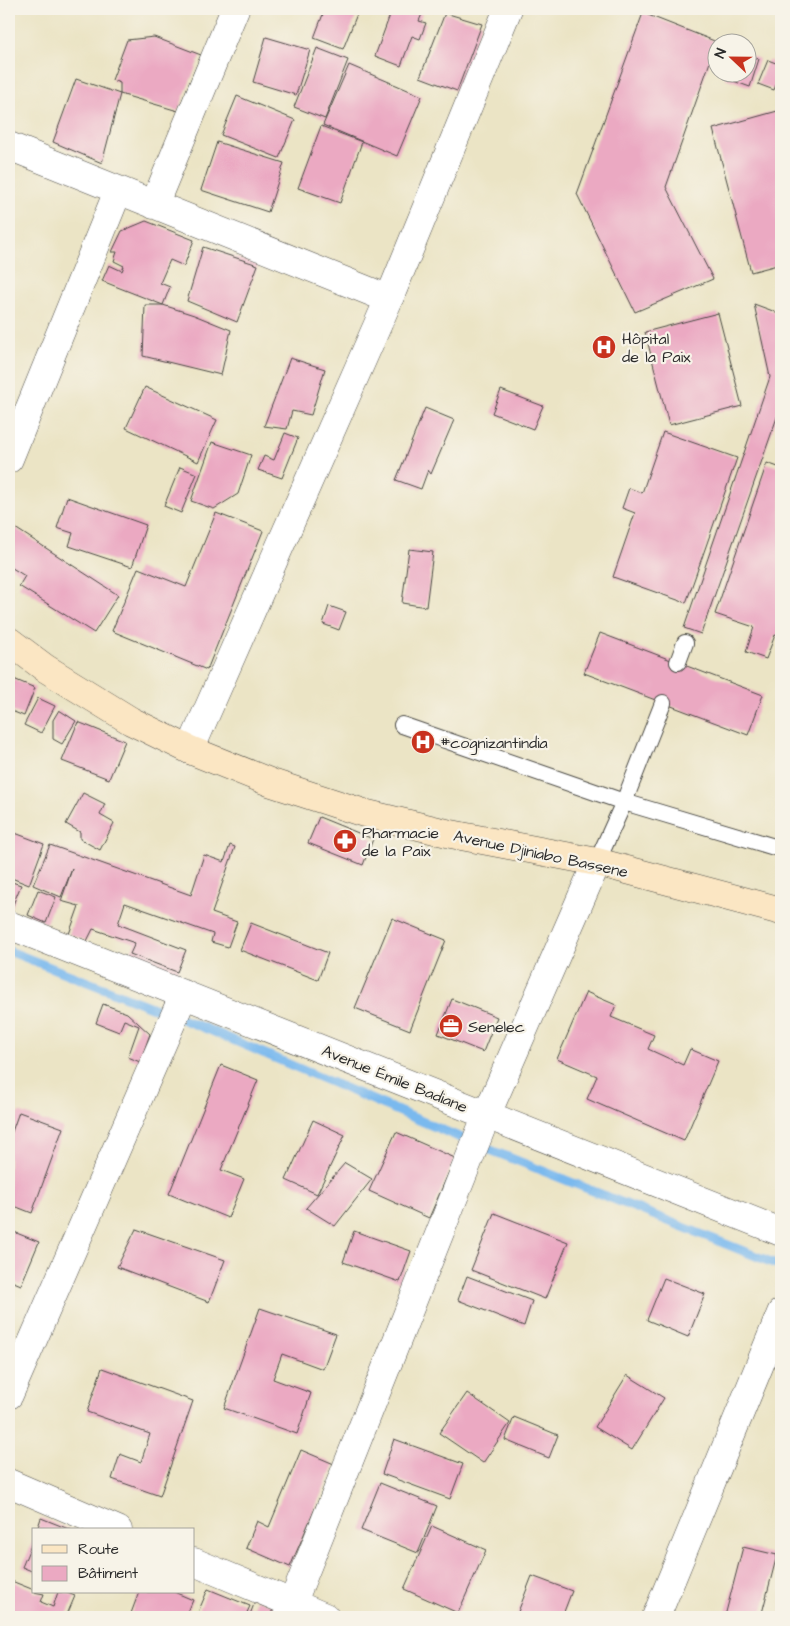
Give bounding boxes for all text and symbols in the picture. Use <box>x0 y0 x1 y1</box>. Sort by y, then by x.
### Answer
north arrow <box>708 32 758 82</box>
text: N <box>710 45 732 61</box>
place label: Hôpital de la Paix <box>622 328 691 368</box>
hospital icon: Hôpital de la Paix <box>591 334 617 360</box>
hospital icon: #cognizantindia <box>410 729 436 755</box>
place label: #cognizantindia <box>440 732 548 755</box>
place label: Pharmacie de la Paix <box>362 822 439 862</box>
street label: Avenue Djiniabo Bassene <box>452 825 630 883</box>
pharmacy icon: Pharmacie de la Paix <box>332 828 358 854</box>
office icon: Senelec <box>438 1013 464 1039</box>
place label: Senelec <box>468 1016 525 1038</box>
street label: Avenue Émile Badiane <box>319 1040 471 1118</box>
legend <box>32 1528 195 1594</box>
text: Route <box>78 1539 119 1560</box>
text: Bâtiment <box>78 1563 138 1584</box>

